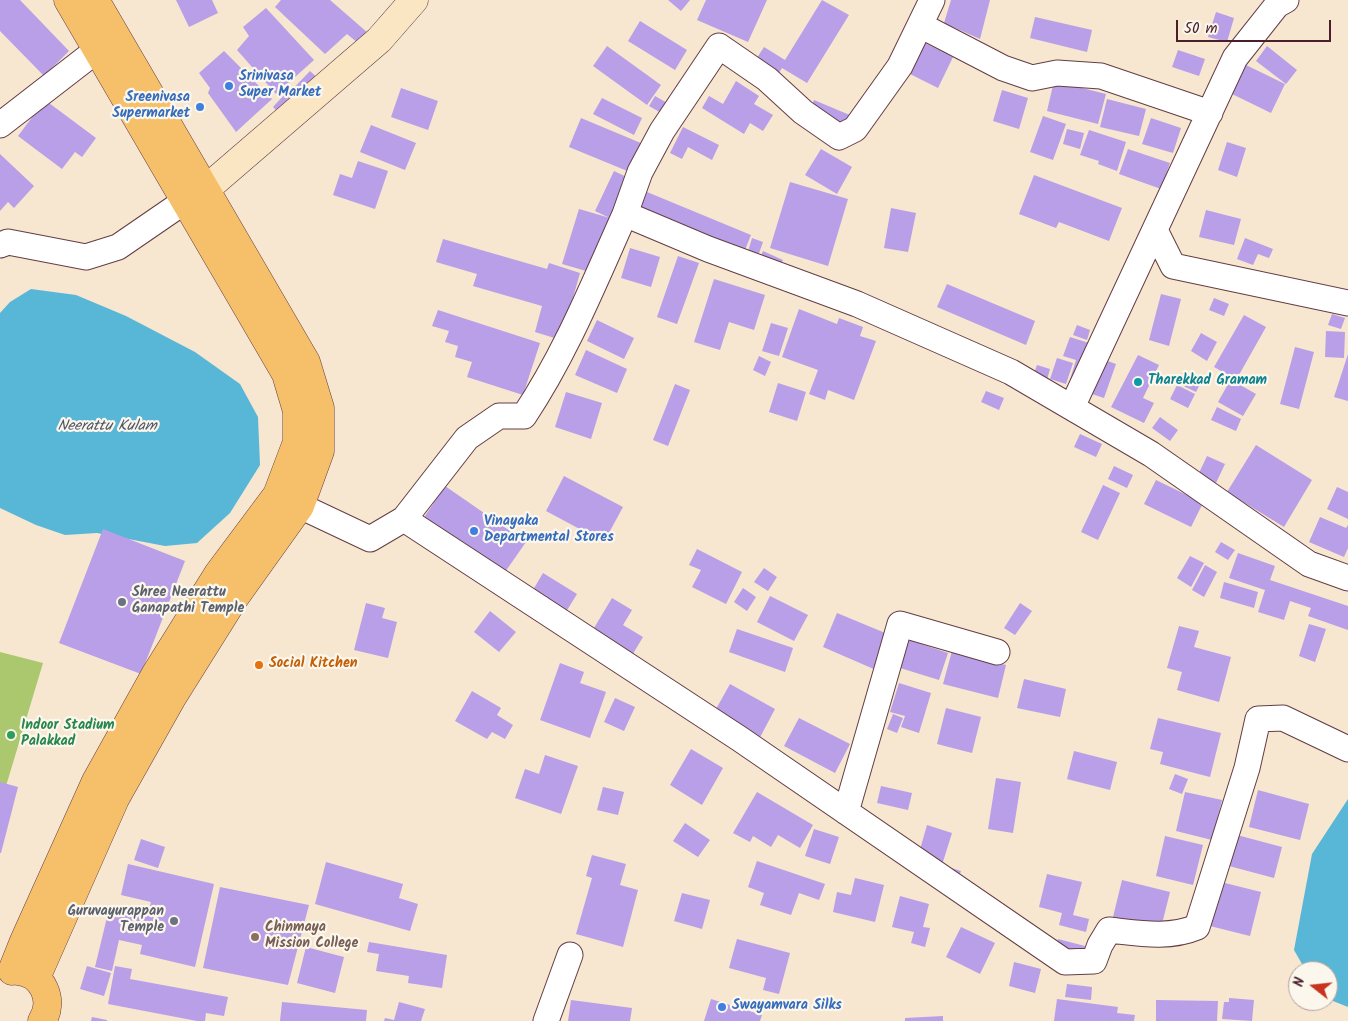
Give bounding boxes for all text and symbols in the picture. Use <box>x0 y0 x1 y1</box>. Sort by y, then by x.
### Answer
scale bar <box>1178 10 1333 42</box>
text: 50 m <box>1184 17 1218 41</box>
place label: Srinivasa Super Market <box>239 70 321 102</box>
marker: Srinivasa Super Market <box>223 80 235 92</box>
place label: Sreenivasa Supermarket <box>112 91 190 124</box>
marker: Sreenivasa Supermarket <box>194 101 206 113</box>
place label: Tharekkad Gramam <box>1148 374 1267 390</box>
marker: Tharekkad Gramam <box>1132 376 1144 388</box>
water label: Neerattu Kulam <box>57 418 157 436</box>
place label: Vinayaka Departmental Stores <box>484 515 614 548</box>
marker: Vinayaka Departmental Stores <box>468 525 480 537</box>
place label: Shree Neerattu Ganapathi Temple <box>132 586 244 618</box>
marker: Shree Neerattu Ganapathi Temple <box>116 596 128 608</box>
place label: Social Kitchen <box>269 657 358 673</box>
marker: Social Kitchen <box>253 659 265 671</box>
place label: Indoor Stadium Palakkad <box>21 719 114 752</box>
marker: Indoor Stadium Palakkad <box>5 729 17 741</box>
place label: Guruvayurappan Temple <box>68 905 164 938</box>
marker: Guruvayurappan Temple <box>168 915 180 927</box>
place label: Chinmaya Mission College <box>265 921 358 954</box>
marker: Chinmaya Mission College <box>249 931 261 943</box>
north arrow <box>1288 961 1338 1011</box>
text: N <box>1288 975 1311 989</box>
place label: Swayamvara Silks <box>732 999 842 1015</box>
marker: Swayamvara Silks <box>716 1001 728 1013</box>

